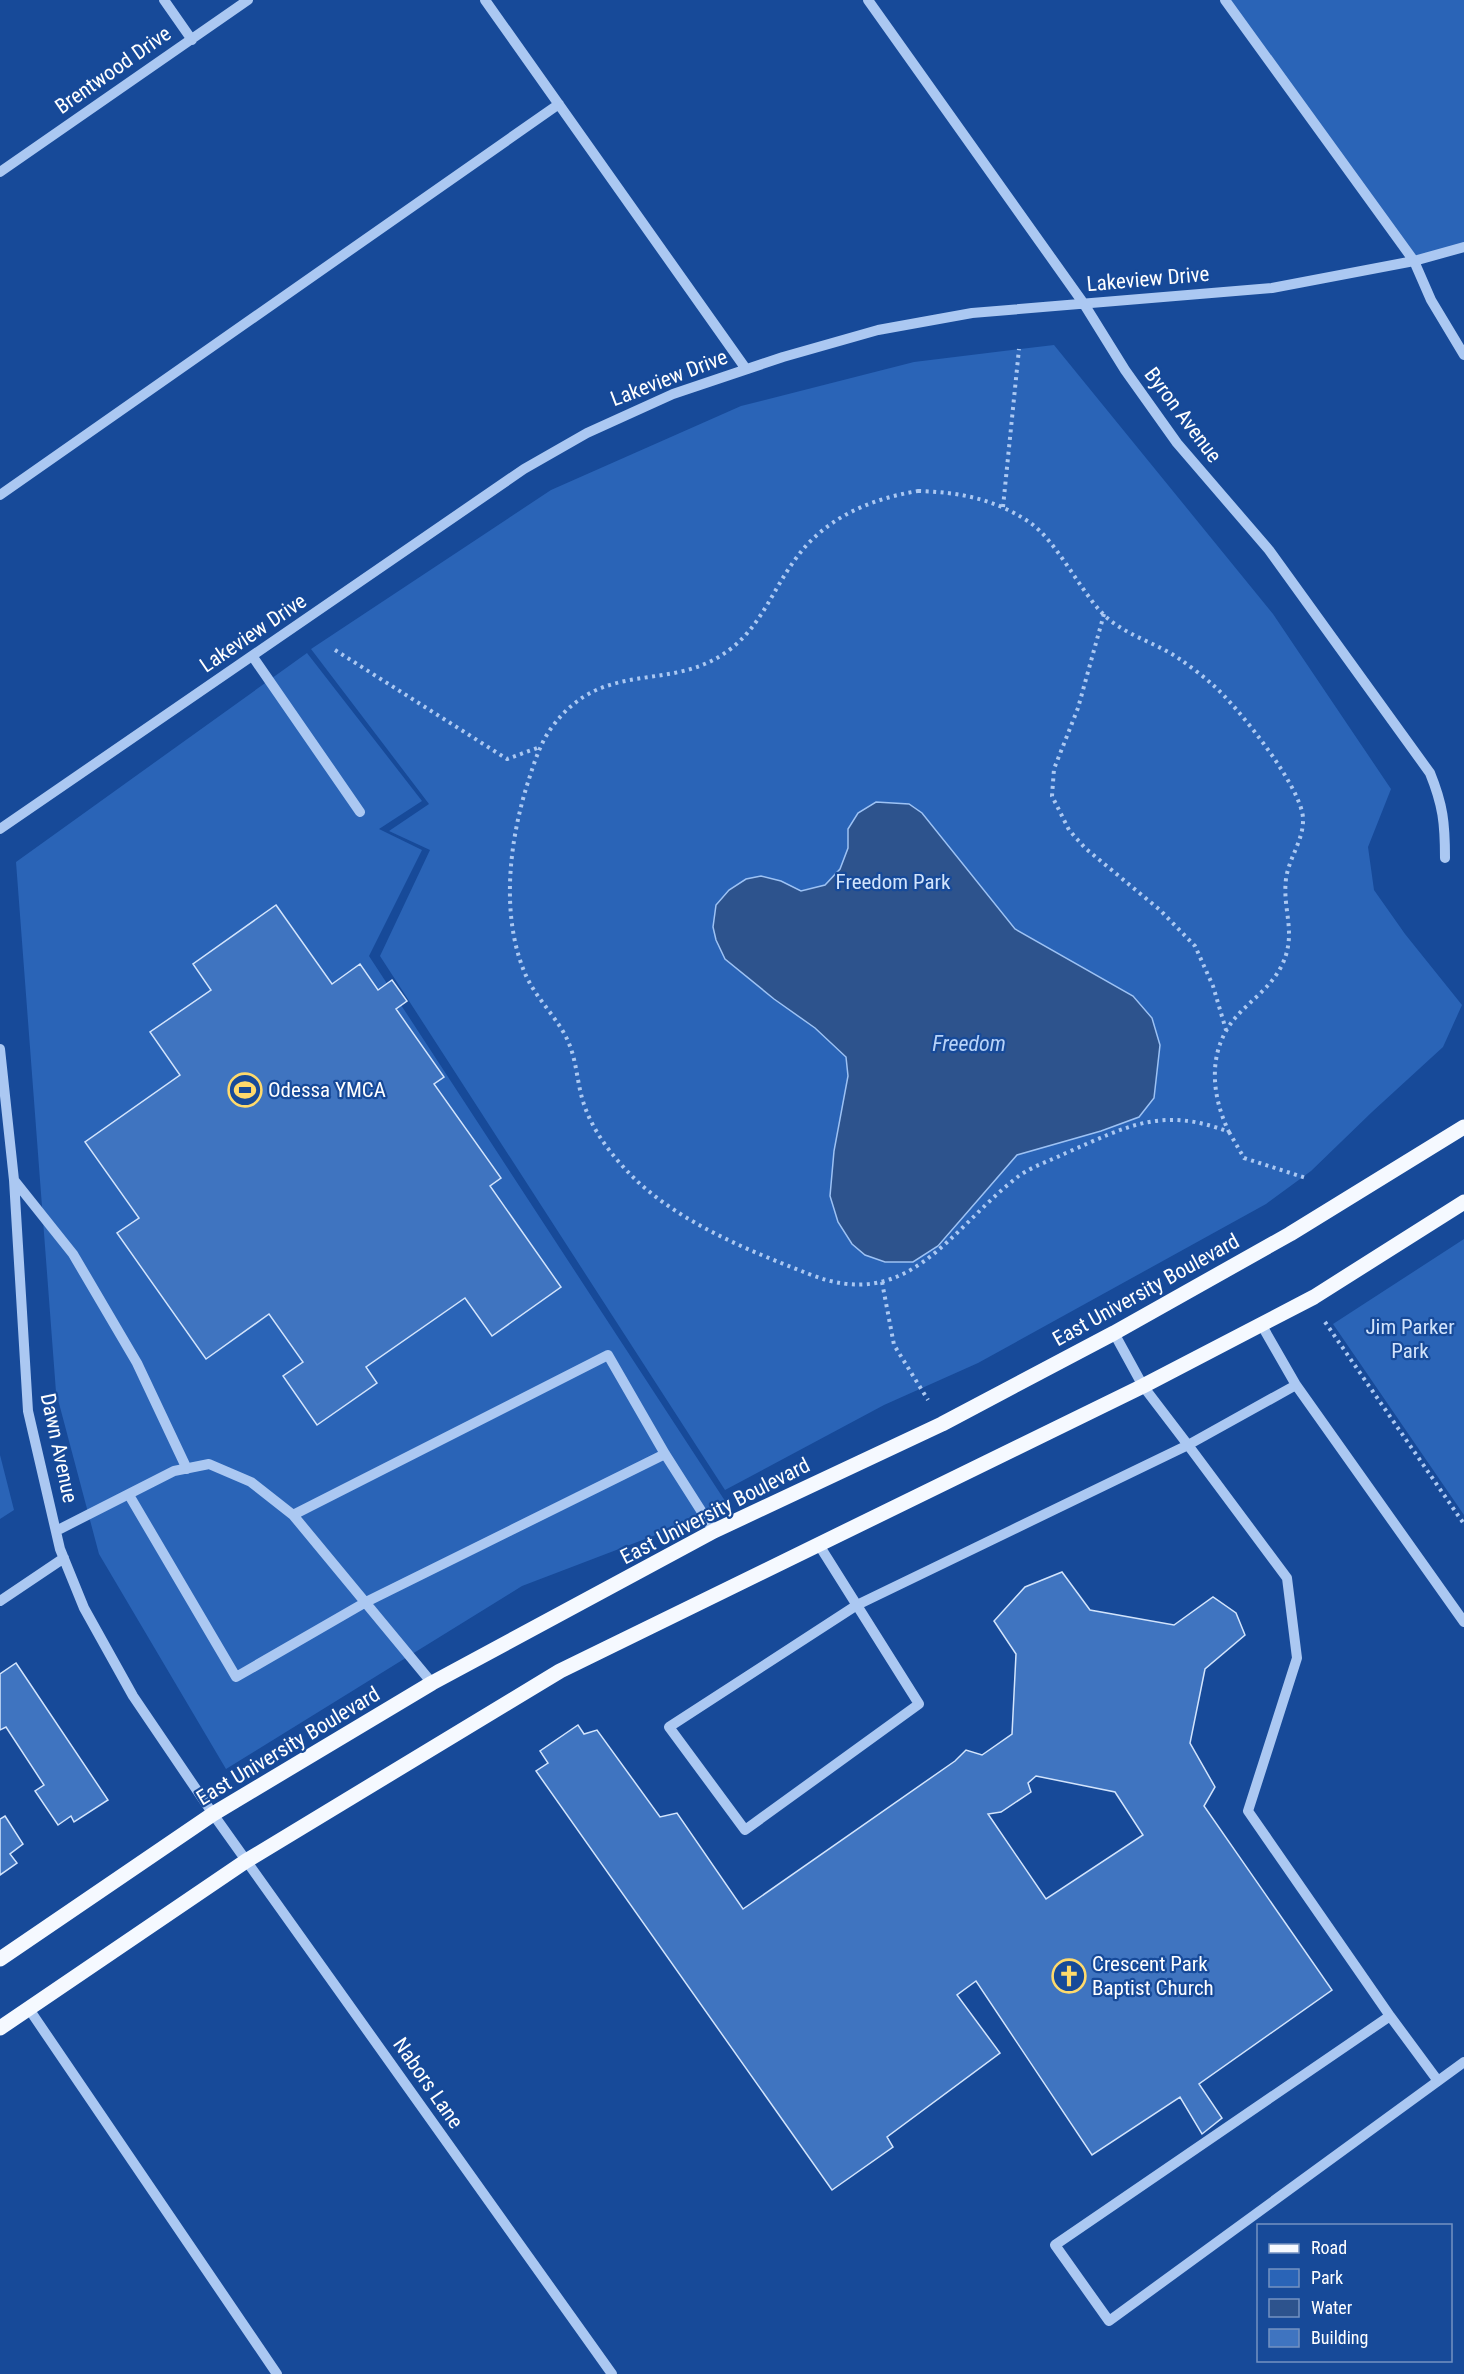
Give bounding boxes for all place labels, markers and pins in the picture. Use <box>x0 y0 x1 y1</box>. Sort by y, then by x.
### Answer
sports icon: Odessa YMCA <box>227 1072 263 1108</box>
place label: Odessa YMCA <box>268 1078 386 1102</box>
place label: Crescent Park Baptist Church <box>1092 1952 1214 2000</box>
church icon: Crescent Park Baptist Church <box>1051 1958 1087 1994</box>

